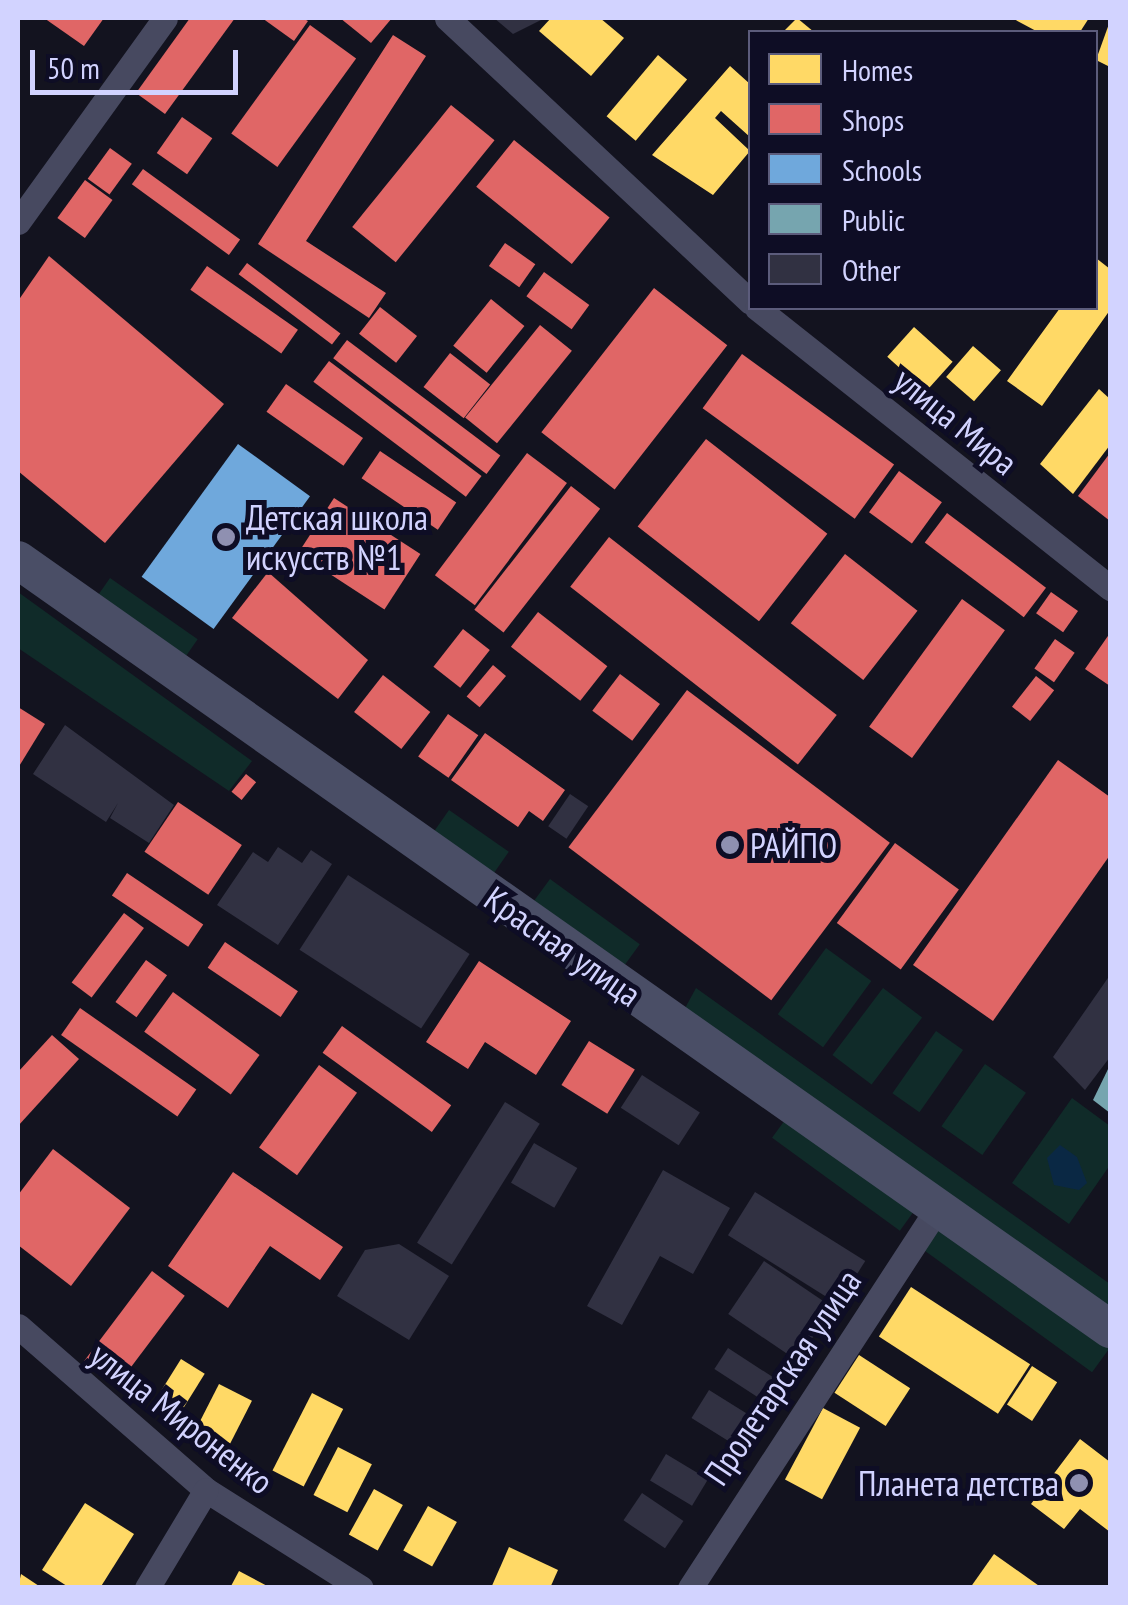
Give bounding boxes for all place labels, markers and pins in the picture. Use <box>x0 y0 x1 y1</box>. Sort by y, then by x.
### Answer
place label: Детская школа искусств №1 <box>246 496 428 578</box>
marker: Детская школа искусств №1 <box>215 526 237 548</box>
place label: РАЙПО <box>750 824 837 866</box>
marker: РАЙПО <box>719 834 741 856</box>
place label: Планета детства <box>858 1462 1059 1504</box>
marker: Планета детства <box>1068 1472 1090 1494</box>

